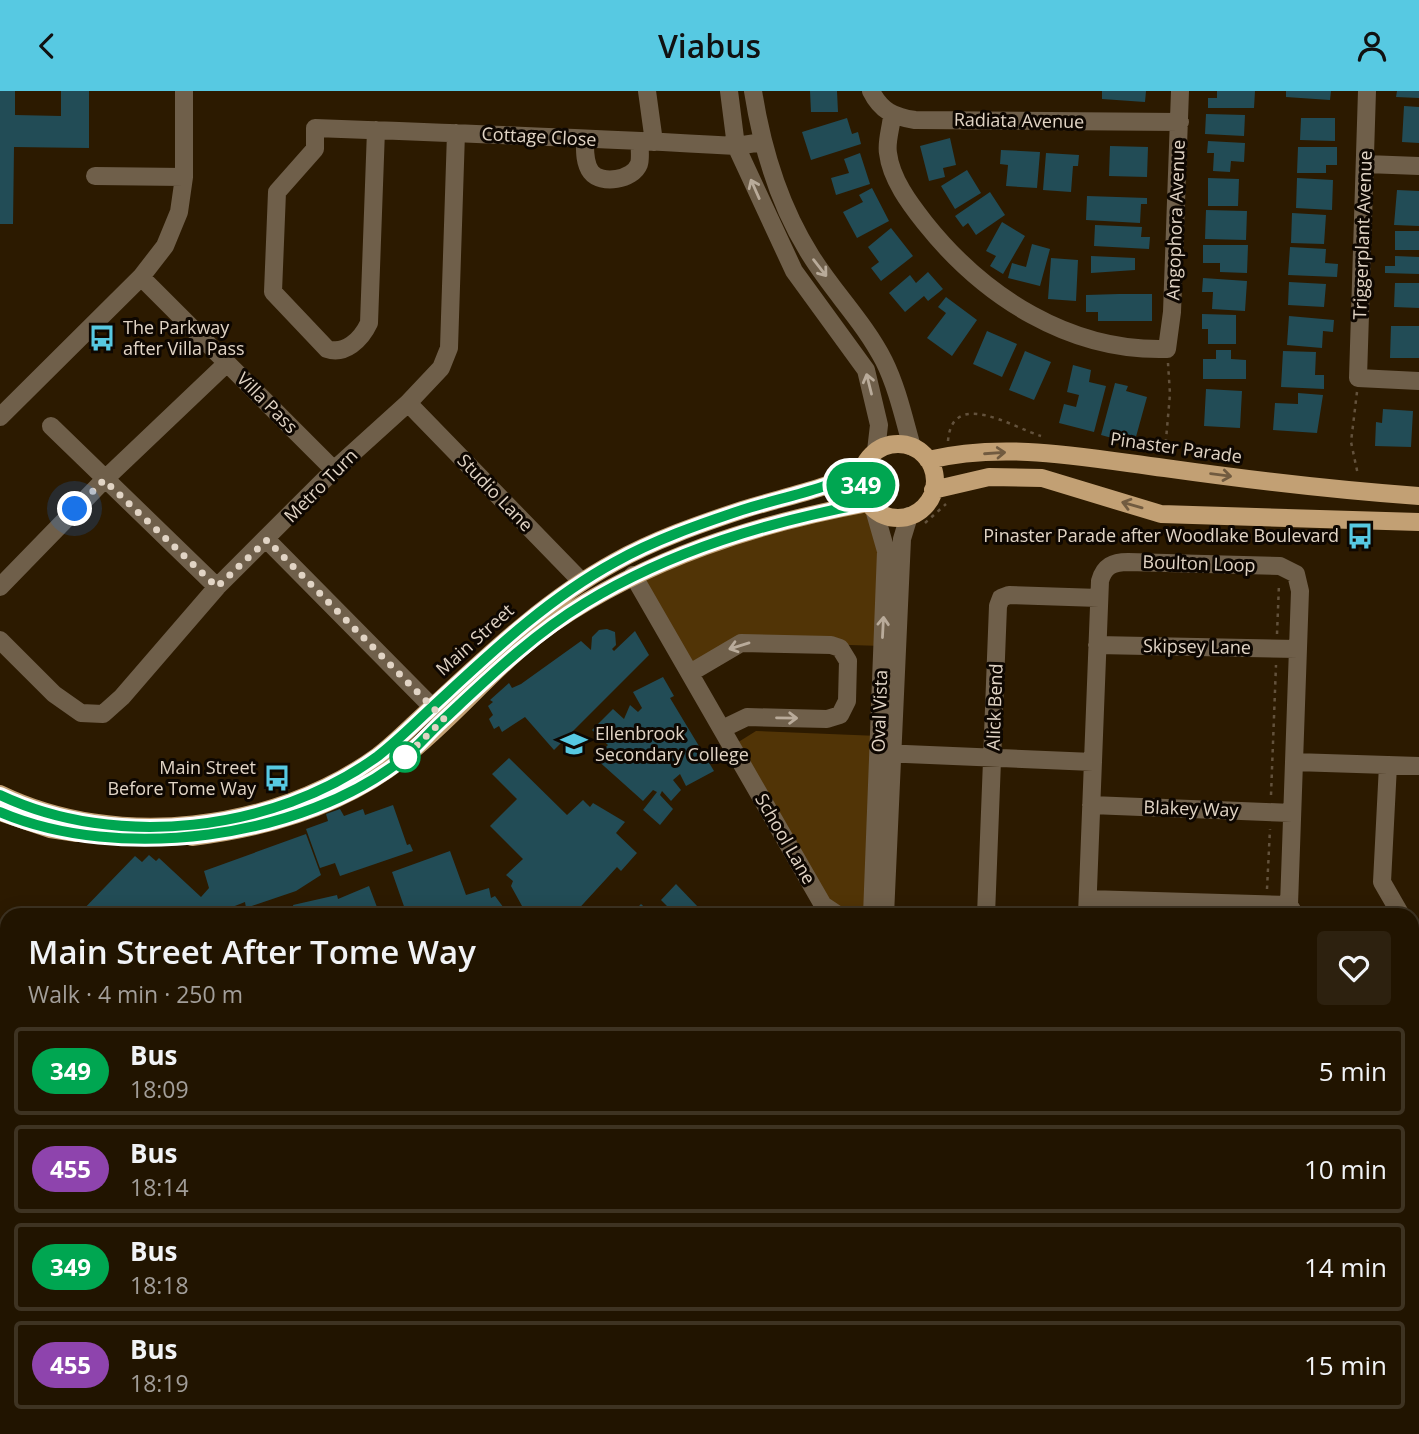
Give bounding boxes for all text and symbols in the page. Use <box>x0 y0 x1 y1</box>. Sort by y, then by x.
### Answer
text: Viabus <box>658 24 761 67</box>
icon: back <box>28 27 66 65</box>
icon: person <box>1353 27 1391 65</box>
street label: Radiata Avenue <box>954 107 1084 133</box>
street label: Cottage Close <box>481 121 597 151</box>
street label: Angophora Avenue <box>1160 139 1190 301</box>
street label: Triggerplant Avenue <box>1347 150 1377 320</box>
one-way arrow <box>748 178 761 200</box>
one-way arrow <box>813 258 828 276</box>
place label: The Parkway after Villa Pass <box>123 315 245 360</box>
bus stop icon: The Parkway after Villa Pass <box>87 323 117 353</box>
street label: Villa Pass <box>232 367 303 438</box>
one-way arrow <box>862 373 875 396</box>
street label: Pinaster Parade <box>1109 426 1244 468</box>
street label: Metro Turn <box>278 443 362 527</box>
one-way arrow <box>984 447 1007 460</box>
street label: Studio Lane <box>453 448 539 536</box>
line badge: 349 <box>821 462 901 508</box>
text: 349 <box>840 468 882 501</box>
one-way arrow <box>1209 469 1232 482</box>
your location <box>57 491 92 526</box>
one-way arrow <box>1121 498 1143 511</box>
bus stop icon: Pinaster Parade after Woodlake Boulevard <box>1345 521 1375 551</box>
place label: Pinaster Parade after Woodlake Boulevard <box>983 523 1339 547</box>
street label: Boulton Loop <box>1142 549 1256 577</box>
street label: Main Street <box>430 598 518 681</box>
one-way arrow <box>876 615 889 638</box>
street label: Skipsey Lane <box>1143 633 1251 659</box>
one-way arrow <box>728 640 750 653</box>
street label: Alick Bend <box>980 663 1008 751</box>
street label: Oval Vista <box>866 669 892 753</box>
one-way arrow <box>775 711 798 725</box>
place label: Ellenbrook Secondary College <box>595 721 749 766</box>
school or university icon: Ellenbrook Secondary College <box>559 729 589 759</box>
unlabelled marker <box>390 742 420 772</box>
place label: Main Street Before Tome Way <box>107 755 257 800</box>
bus stop icon: Main Street Before Tome Way <box>262 763 292 793</box>
street label: School Lane <box>750 789 821 888</box>
street label: Blakey Way <box>1143 794 1240 822</box>
text: Main Street After Tome Way <box>28 929 476 974</box>
button: heart <box>1317 931 1391 1005</box>
text: Walk · 4 min · 250 m <box>28 978 243 1010</box>
text: Bus <box>130 1037 177 1073</box>
text: 5 min <box>1319 1053 1387 1089</box>
text: 349 <box>50 1054 91 1087</box>
text: 18:09 <box>130 1073 189 1105</box>
text: Bus <box>130 1135 177 1171</box>
text: 10 min <box>1304 1151 1387 1187</box>
text: 455 <box>50 1152 91 1185</box>
text: 18:14 <box>130 1171 189 1203</box>
text: Bus <box>130 1233 177 1269</box>
text: 14 min <box>1304 1249 1387 1285</box>
text: 349 <box>50 1250 91 1283</box>
text: 18:18 <box>130 1269 189 1301</box>
text: Bus <box>130 1331 177 1367</box>
text: 15 min <box>1304 1347 1387 1383</box>
text: 455 <box>50 1348 91 1381</box>
text: 18:19 <box>130 1367 189 1399</box>

